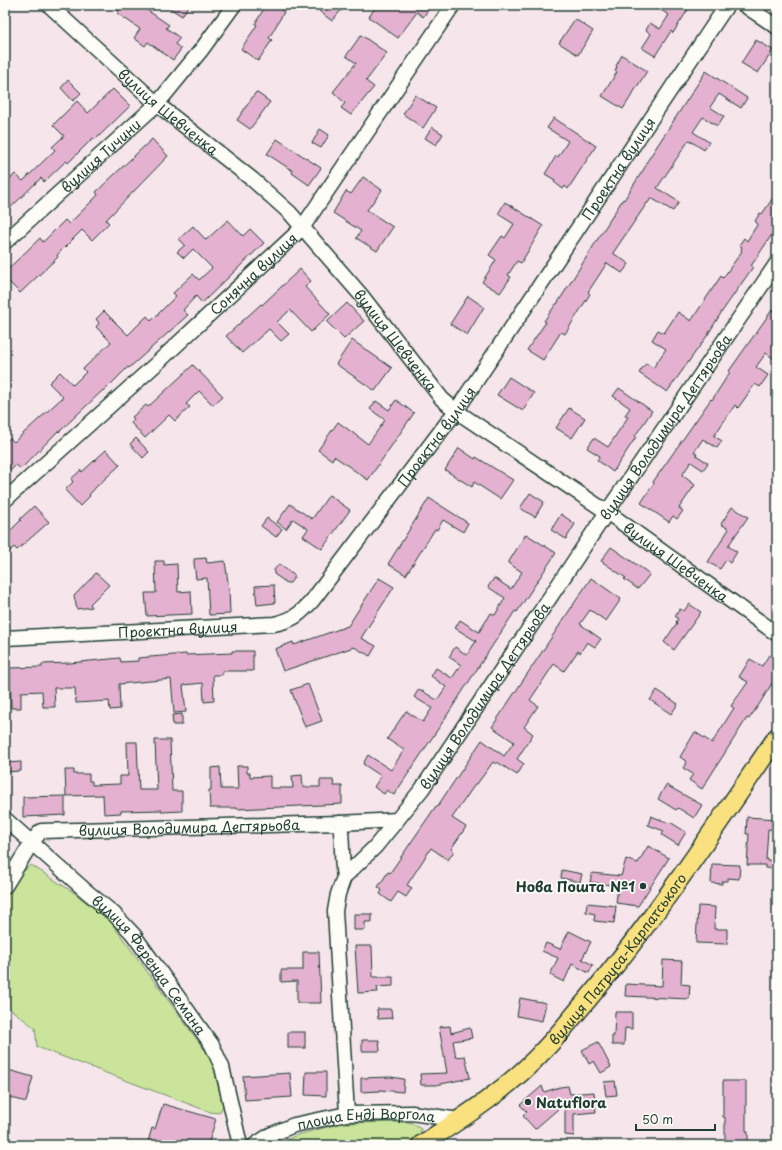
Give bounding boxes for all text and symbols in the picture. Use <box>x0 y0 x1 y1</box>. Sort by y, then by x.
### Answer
street label: вулиця Шевченка <box>114 63 223 160</box>
street label: вулиця Тичини <box>56 113 145 197</box>
street label: Проектна вулиця <box>576 113 660 224</box>
street label: Сонячна вулиця <box>205 227 301 320</box>
street label: вулиця Шевченка <box>349 284 443 396</box>
street label: вулиця Володимира Дегтярьова <box>594 329 736 524</box>
street label: Проектна вулиця <box>392 382 480 491</box>
street label: вулиця Шевченка <box>619 517 733 607</box>
street label: вулиця Володимира Дегтярьова <box>414 598 555 794</box>
street label: Проектна вулиця <box>117 615 238 643</box>
street label: вулиця Володимира Дегтярьова <box>78 814 300 840</box>
street label: вулиця Патруса-Карпатського <box>543 868 691 1049</box>
place label: Нова Пошта №1 <box>516 876 635 897</box>
marker: Нова Пошта №1 <box>638 881 648 891</box>
street label: вулиця Ференца Семана <box>88 890 212 1039</box>
place label: Natuflora <box>536 1092 607 1113</box>
marker: Natuflora <box>523 1097 533 1107</box>
street label: площа Енді Воргола <box>295 1102 437 1135</box>
scale bar <box>636 1106 715 1132</box>
text: 50 m <box>642 1110 673 1128</box>

